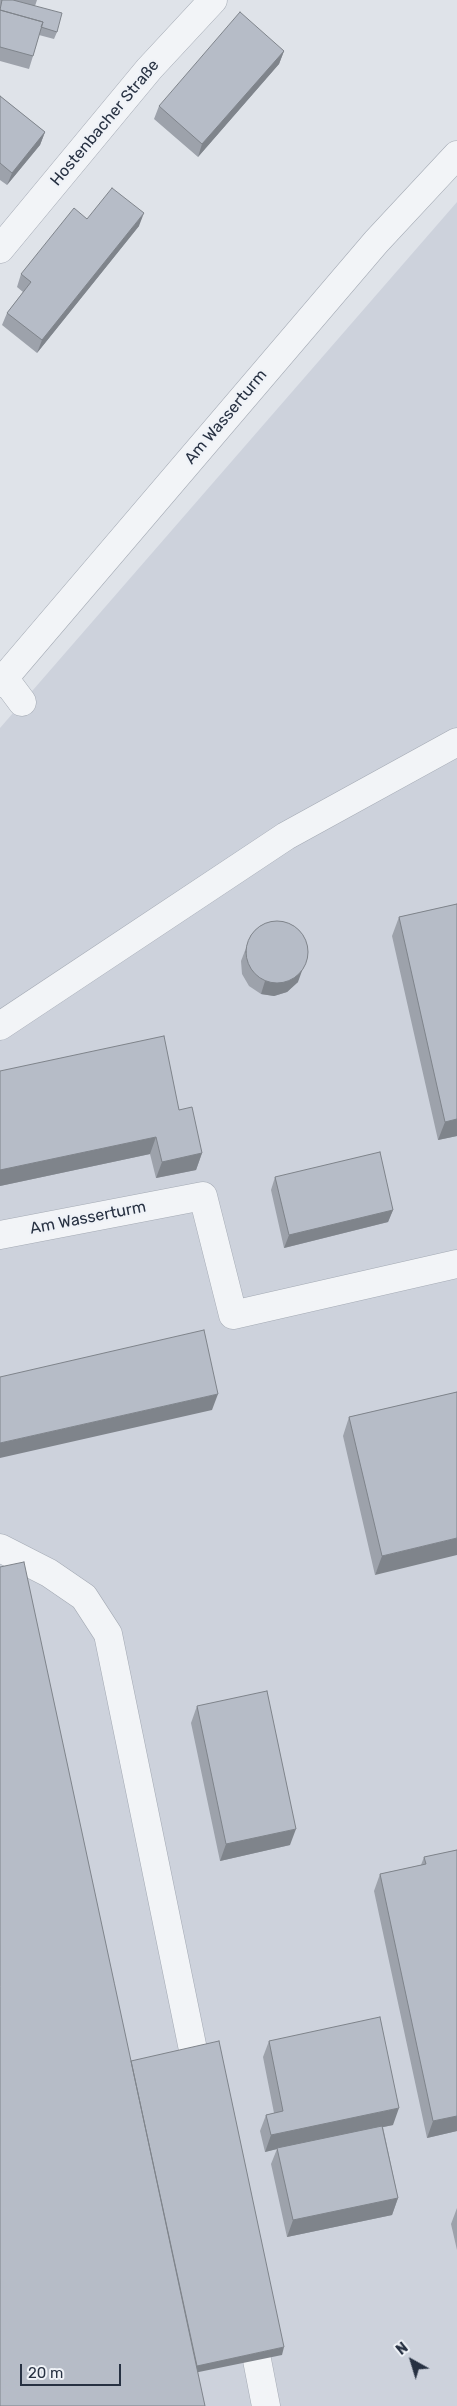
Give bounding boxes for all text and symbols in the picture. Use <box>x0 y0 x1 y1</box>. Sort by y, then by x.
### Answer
street label: Hostenbacher Straße <box>47 56 163 190</box>
street label: Am Wasserturm <box>181 366 271 468</box>
street label: Am Wasserturm <box>28 1197 148 1239</box>
north arrow <box>387 2336 437 2386</box>
text: N <box>393 2339 412 2359</box>
scale bar <box>22 2354 124 2386</box>
text: 20 m <box>28 2364 63 2382</box>

